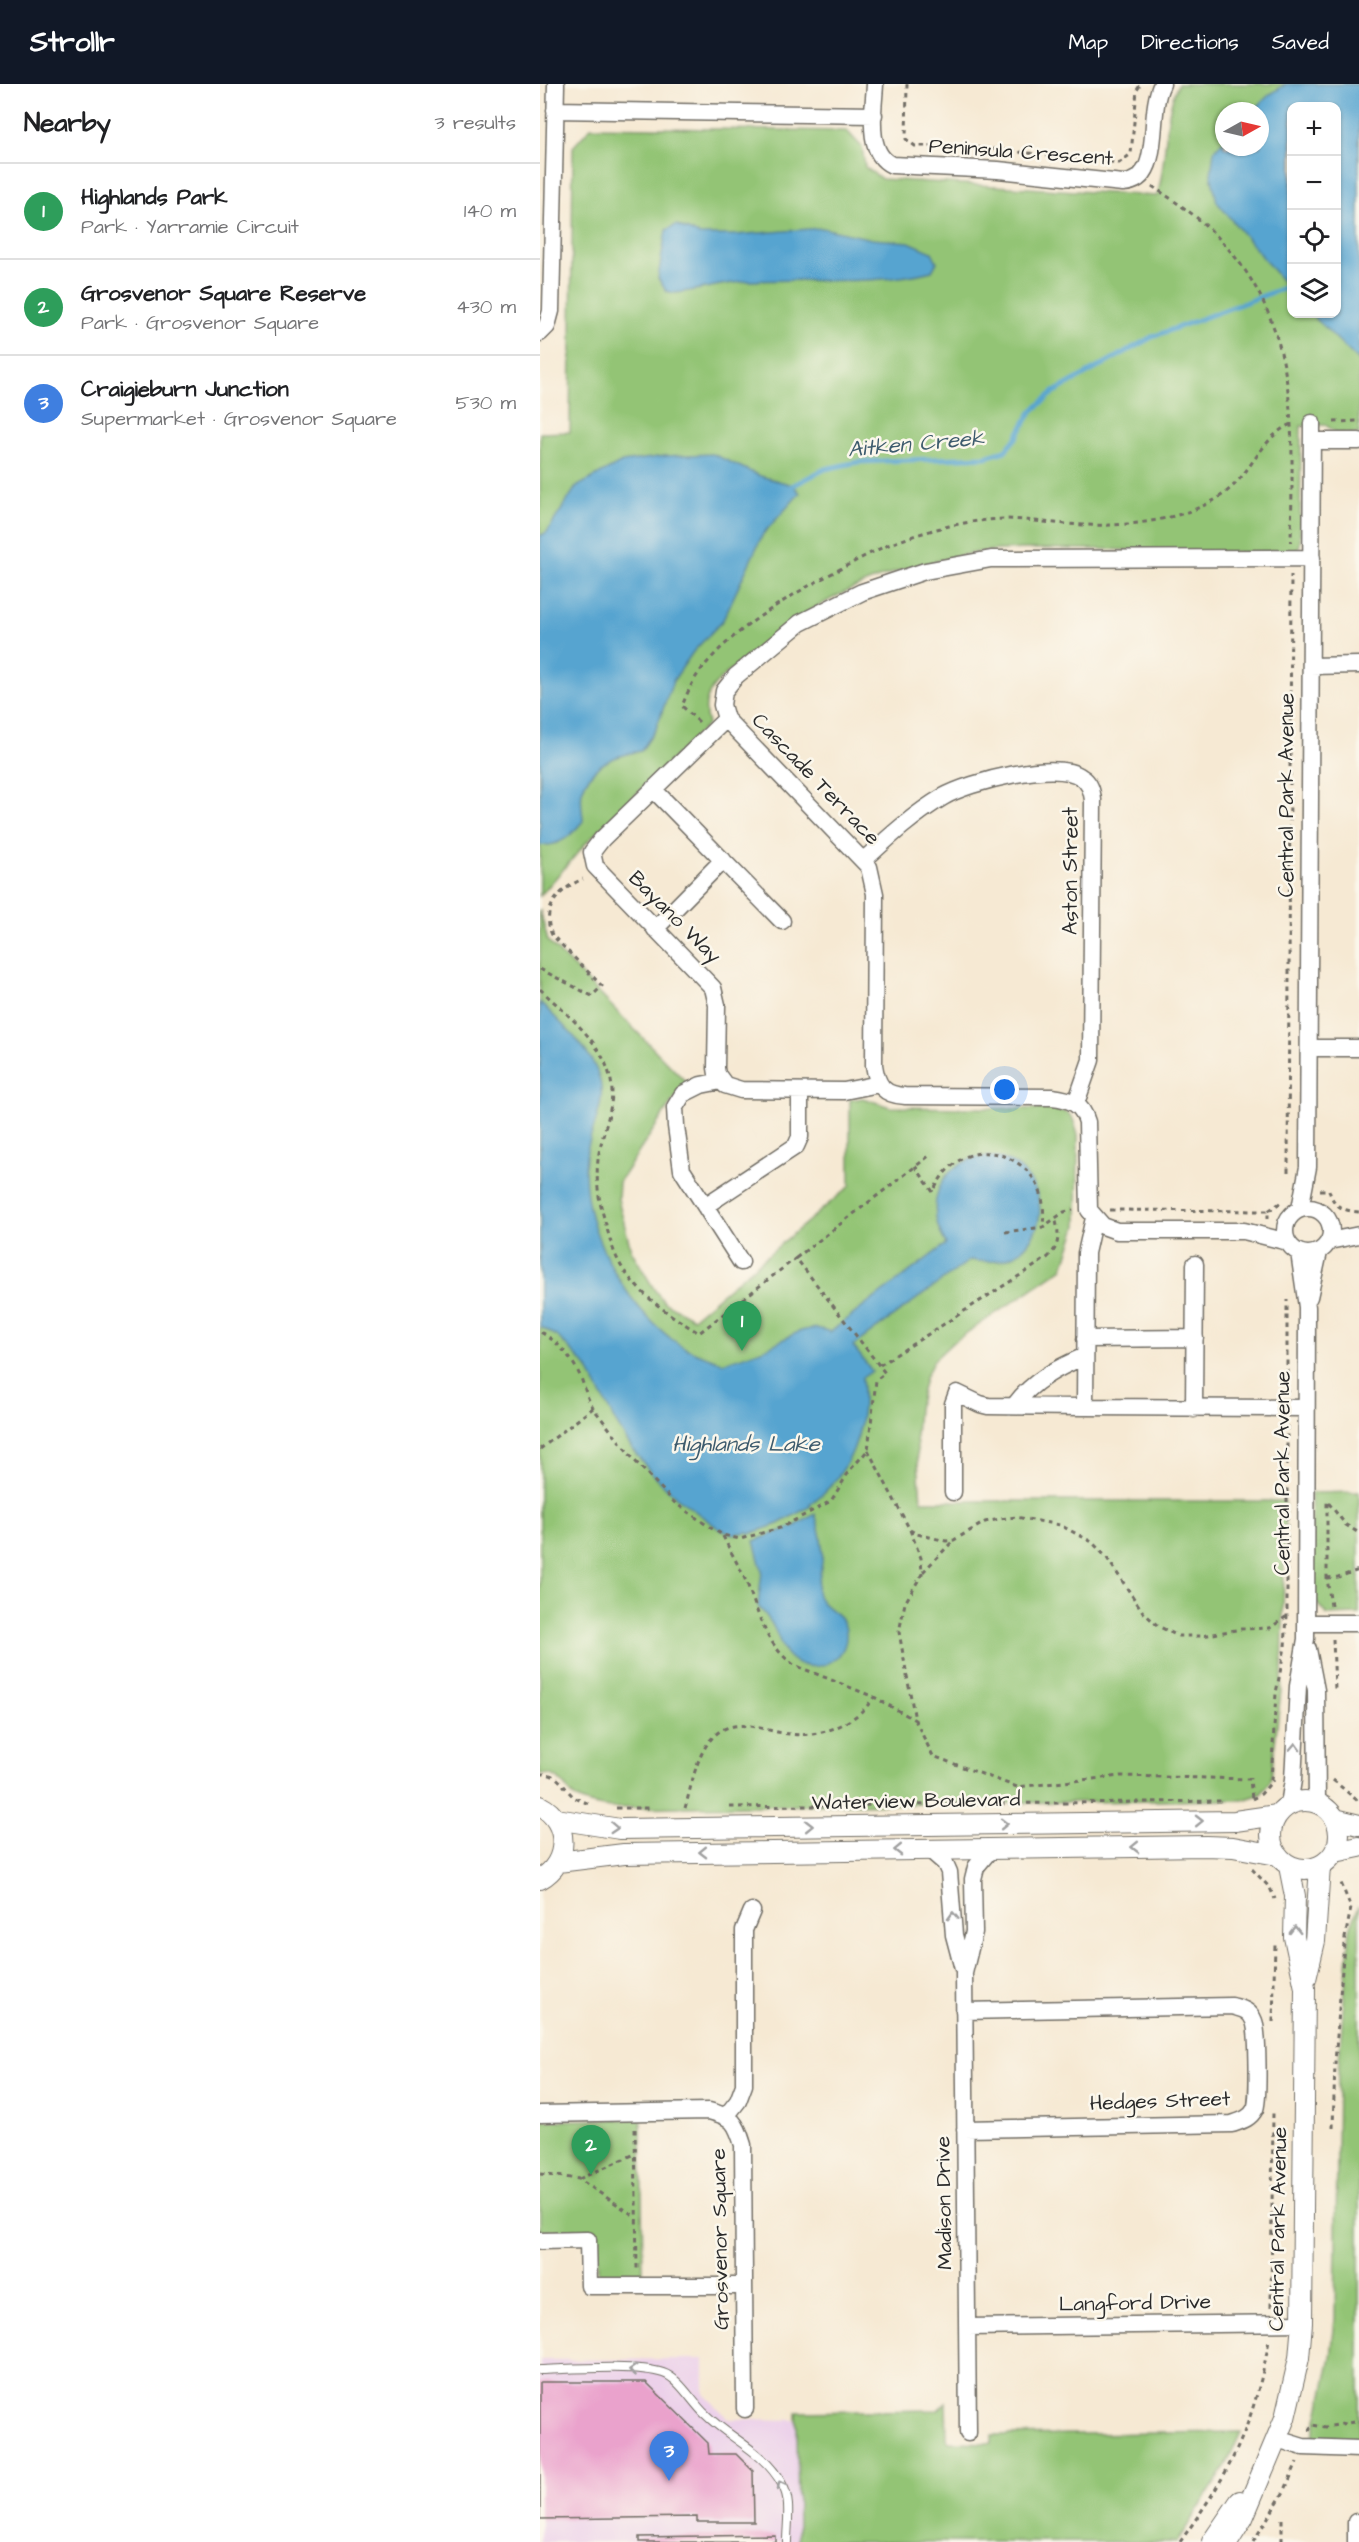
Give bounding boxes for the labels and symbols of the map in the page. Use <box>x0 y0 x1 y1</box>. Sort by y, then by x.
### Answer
north arrow <box>1215 102 1269 156</box>
street label: Peninsula Crescent <box>928 131 1115 173</box>
water label: Aitken Creek <box>847 423 986 465</box>
street label: Central Park Avenue <box>1272 693 1301 897</box>
street label: Cascade Terrace <box>745 707 887 851</box>
street label: Aston Street <box>1056 807 1085 935</box>
street label: Bayano Way <box>621 864 728 972</box>
your location <box>990 1075 1019 1104</box>
pin: 1 <box>722 1302 762 1351</box>
street label: Central Park Avenue <box>1268 1371 1297 1575</box>
water label: Highlands Lake <box>672 1429 821 1461</box>
one-way arrow <box>1288 1742 1301 1751</box>
street label: Waterview Boulevard <box>811 1785 1021 1817</box>
one-way arrow <box>1195 1815 1204 1827</box>
one-way arrow <box>1000 1817 1009 1830</box>
one-way arrow <box>805 1820 814 1832</box>
one-way arrow <box>610 1822 619 1835</box>
one-way arrow <box>1131 1841 1140 1854</box>
one-way arrow <box>894 1844 903 1856</box>
one-way arrow <box>699 1846 708 1859</box>
one-way arrow <box>946 1911 959 1920</box>
one-way arrow <box>1289 1926 1301 1935</box>
street label: Hedges Street <box>1089 2084 1231 2120</box>
pin: 2 <box>572 2126 610 2175</box>
street label: Central Park Avenue <box>1262 2127 1294 2331</box>
street label: Madison Drive <box>928 2136 960 2270</box>
street label: Grosvenor Square <box>704 2148 736 2330</box>
street label: Langford Drive <box>1059 2287 1211 2321</box>
one-way arrow <box>629 2363 638 2376</box>
pin: 3 <box>650 2432 688 2481</box>
one-way arrow <box>777 2480 789 2491</box>

